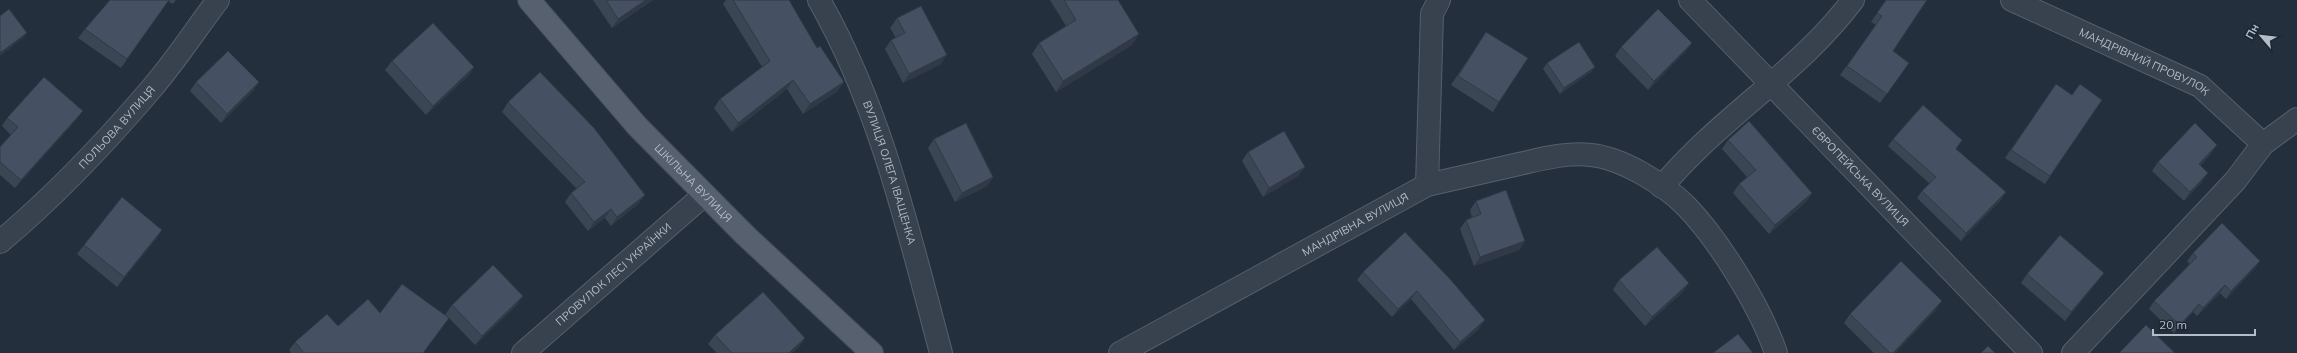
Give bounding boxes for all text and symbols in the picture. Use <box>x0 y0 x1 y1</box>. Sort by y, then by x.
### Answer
north arrow <box>2241 16 2281 56</box>
text: Пн <box>2242 21 2262 41</box>
street label: МАНДРІВНИЙ ПРОВУЛОК <box>2077 25 2213 99</box>
street label: ПОЛЬОВА ВУЛИЦЯ <box>76 83 158 172</box>
street label: ВУЛИЦЯ ОЛЕГА ІВАЩЕНКА <box>860 99 919 246</box>
street label: ЄВРОПЕЙСЬКА ВУЛИЦЯ <box>1809 123 1912 229</box>
street label: ШКІЛЬНА ВУЛИЦЯ <box>652 141 735 225</box>
street label: МАНДРІВНА ВУЛИЦЯ <box>1299 190 1411 259</box>
street label: ПРОВУЛОК ЛЕСІ УКРАЇНКИ <box>553 220 674 328</box>
scale bar <box>2153 311 2255 337</box>
text: 20 m <box>2159 317 2187 332</box>

